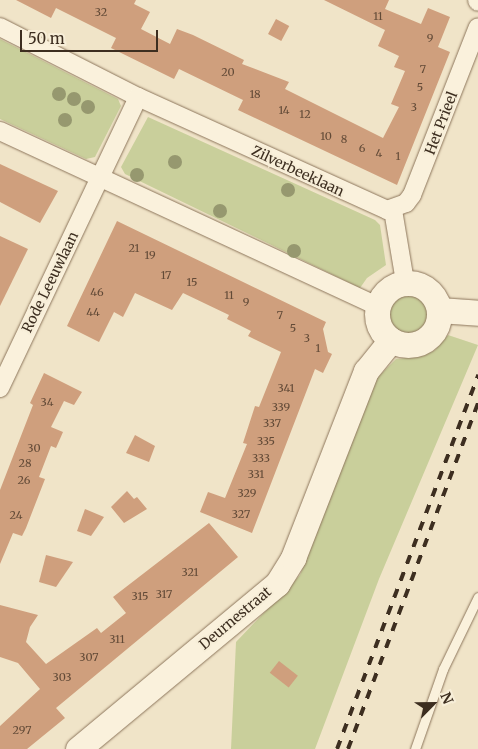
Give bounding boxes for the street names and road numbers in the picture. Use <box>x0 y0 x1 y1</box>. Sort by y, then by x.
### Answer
street label: Het Prieel <box>421 89 461 157</box>
street label: Zilverbeeklaan <box>249 142 347 200</box>
street label: Rode Leeuwlaan <box>18 229 82 335</box>
street label: Deurnestraat <box>196 583 274 653</box>

